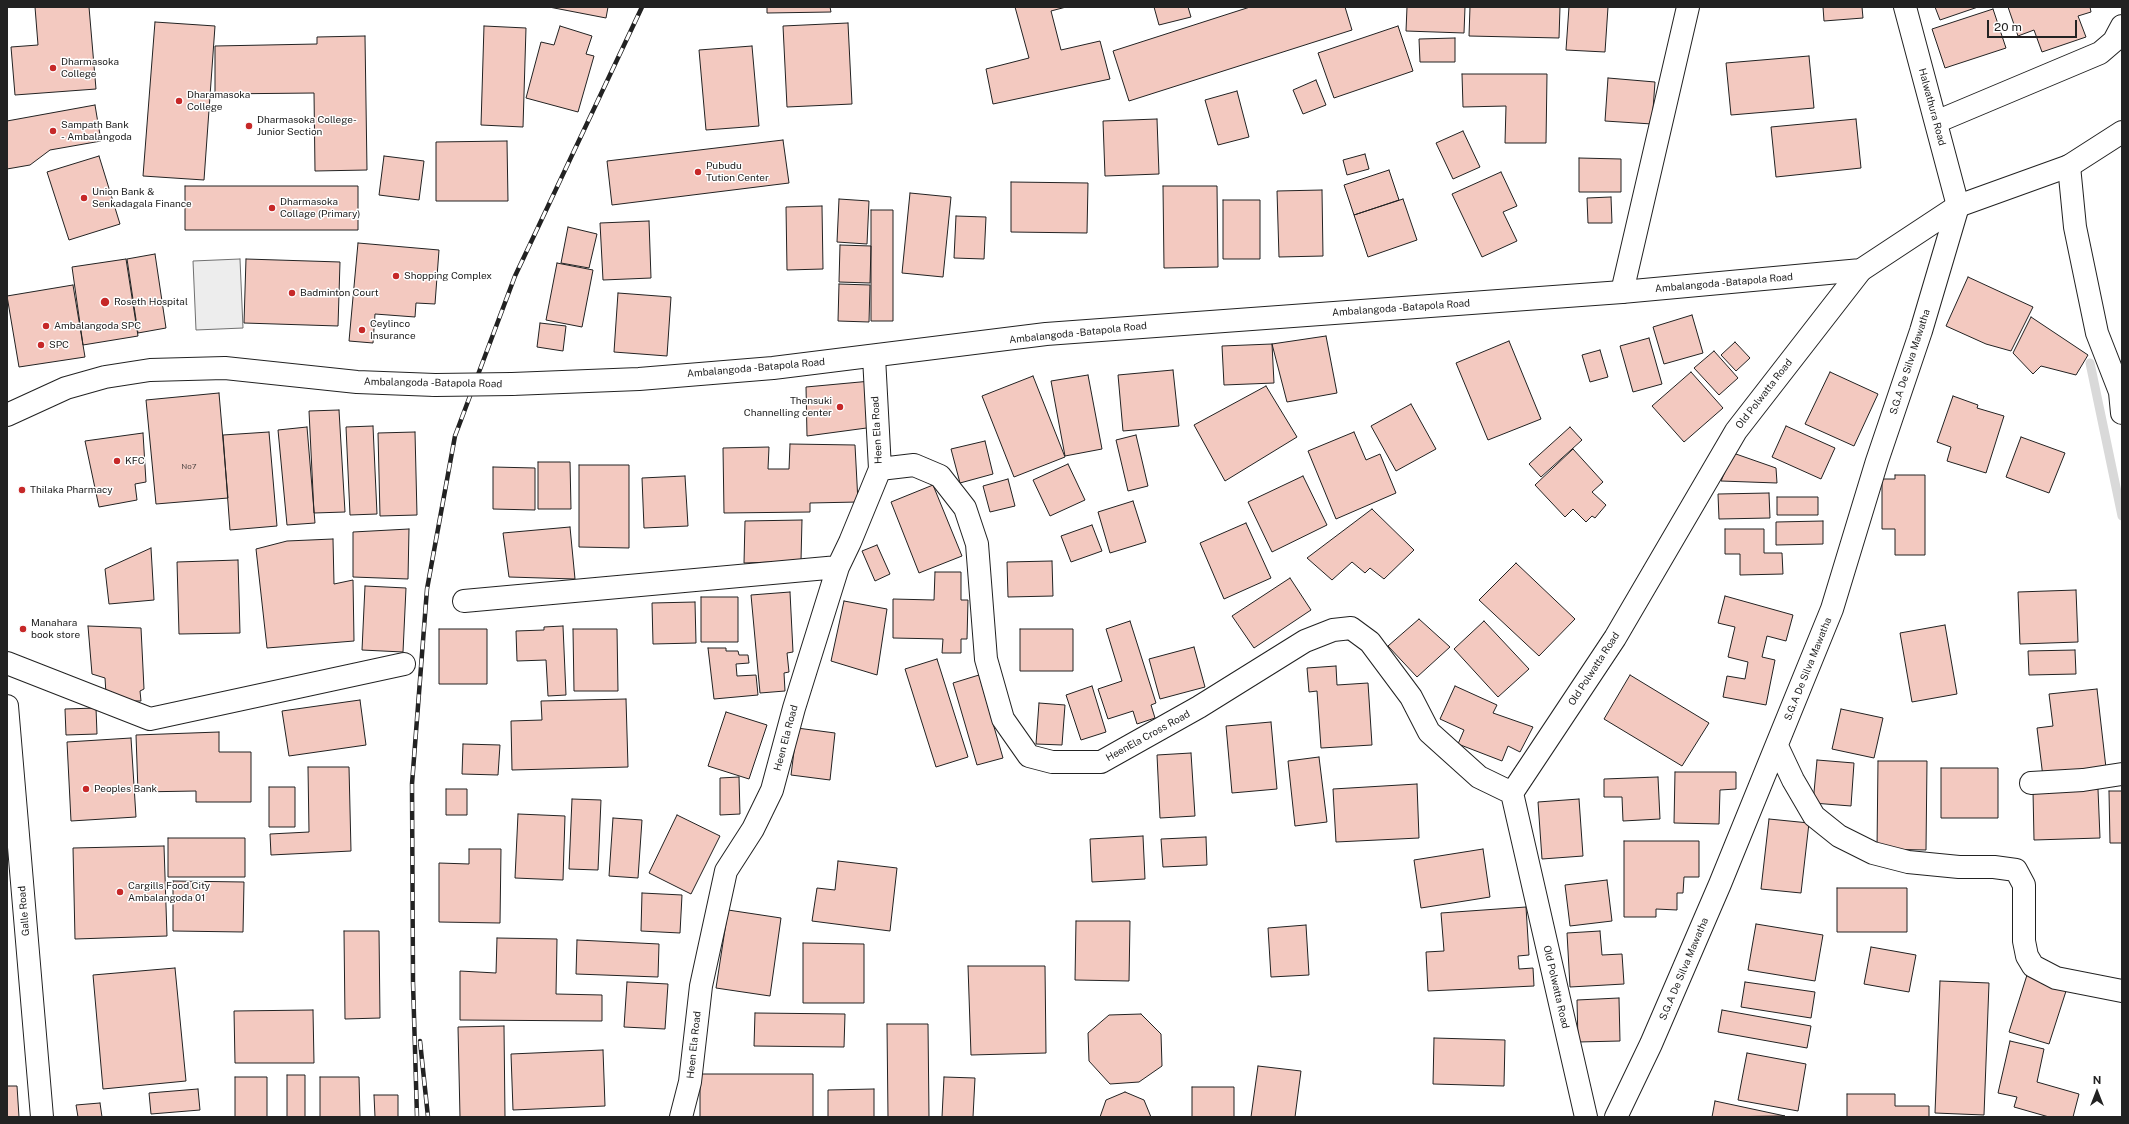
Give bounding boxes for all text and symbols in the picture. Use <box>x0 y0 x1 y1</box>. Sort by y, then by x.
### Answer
scale bar <box>1989 12 2079 38</box>
text: 20 m <box>1994 20 2022 34</box>
place label: Dharmasoka College <box>61 56 119 80</box>
marker: Dharmasoka College <box>48 63 58 73</box>
street label: Halwathura Road <box>1916 67 1948 147</box>
place label: Dharamasoka College <box>187 89 250 112</box>
marker: Dharamasoka College <box>174 96 184 106</box>
place label: Dharmasoka College- Junior Section <box>257 114 357 138</box>
place label: Sampath Bank - Ambalangoda <box>61 119 132 142</box>
marker: Dharmasoka College- Junior Section <box>244 121 254 131</box>
marker: Sampath Bank - Ambalangoda <box>48 126 58 136</box>
place label: Pubudu Tution Center <box>706 160 769 184</box>
marker: Pubudu Tution Center <box>693 167 703 177</box>
place label: Union Bank & Senkadagala Finance <box>92 186 192 210</box>
marker: Union Bank & Senkadagala Finance <box>79 193 89 203</box>
place label: Dharmasoka Collage (Primary) <box>280 196 360 220</box>
marker: Dharmasoka Collage (Primary) <box>267 203 277 213</box>
place label: Shopping Complex <box>404 270 492 282</box>
marker: Shopping Complex <box>391 271 401 281</box>
street label: Ambalangoda -Batapola Road <box>1654 271 1794 295</box>
place label: Badminton Court <box>300 287 379 299</box>
marker: Badminton Court <box>287 288 297 298</box>
marker: Roseth Hospital <box>99 296 111 308</box>
place label: Roseth Hospital <box>114 296 188 308</box>
street label: Ambalangoda -Batapola Road <box>1331 297 1471 319</box>
street label: S.G.A De Silva Mawatha <box>1887 308 1933 416</box>
place label: Ceylinco Insurance <box>370 318 416 342</box>
place label: Ambalangoda SPC <box>54 320 141 332</box>
street label: Ambalangoda -Batapola Road <box>1008 320 1148 346</box>
marker: Ambalangoda SPC <box>41 321 51 331</box>
marker: Ceylinco Insurance <box>357 325 367 335</box>
place label: SPC <box>49 339 69 351</box>
marker: SPC <box>36 340 46 350</box>
street label: Ambalangoda -Batapola Road <box>686 356 826 380</box>
street label: Old Polwatta Road <box>1733 357 1795 431</box>
street label: Ambalangoda -Batapola Road <box>364 376 502 390</box>
place label: Thensuki Channelling center <box>744 395 832 418</box>
street label: Heen Ela Road <box>869 396 885 464</box>
marker: Thensuki Channelling center <box>835 402 845 412</box>
place label: KFC <box>125 455 145 467</box>
marker: KFC <box>112 456 122 466</box>
house number: No7 <box>181 462 197 472</box>
place label: Thilaka Pharmacy <box>30 484 113 496</box>
marker: Thilaka Pharmacy <box>17 485 27 495</box>
street label: S.G.A De Silva Mawatha <box>1782 616 1834 722</box>
place label: Manahara book store <box>31 617 80 640</box>
marker: Manahara book store <box>18 624 28 634</box>
street label: Old Polwatta Road <box>1566 630 1622 708</box>
street label: Heen Ela Road <box>771 704 801 772</box>
street label: HeenEla Cross Road <box>1104 708 1192 764</box>
place label: Peoples Bank <box>94 783 157 795</box>
marker: Peoples Bank <box>81 784 91 794</box>
place label: Cargills Food City Ambalangoda 01 <box>128 880 210 904</box>
street label: Galle Road <box>16 885 32 937</box>
marker: Cargills Food City Ambalangoda 01 <box>115 887 125 897</box>
street label: S.G.A De Silva Mawatha <box>1657 916 1711 1022</box>
street label: Old Polwatta Road <box>1541 944 1571 1030</box>
street label: Heen Ela Road <box>684 1011 704 1079</box>
north arrow <box>2077 1072 2117 1112</box>
text: N <box>2093 1074 2101 1086</box>

